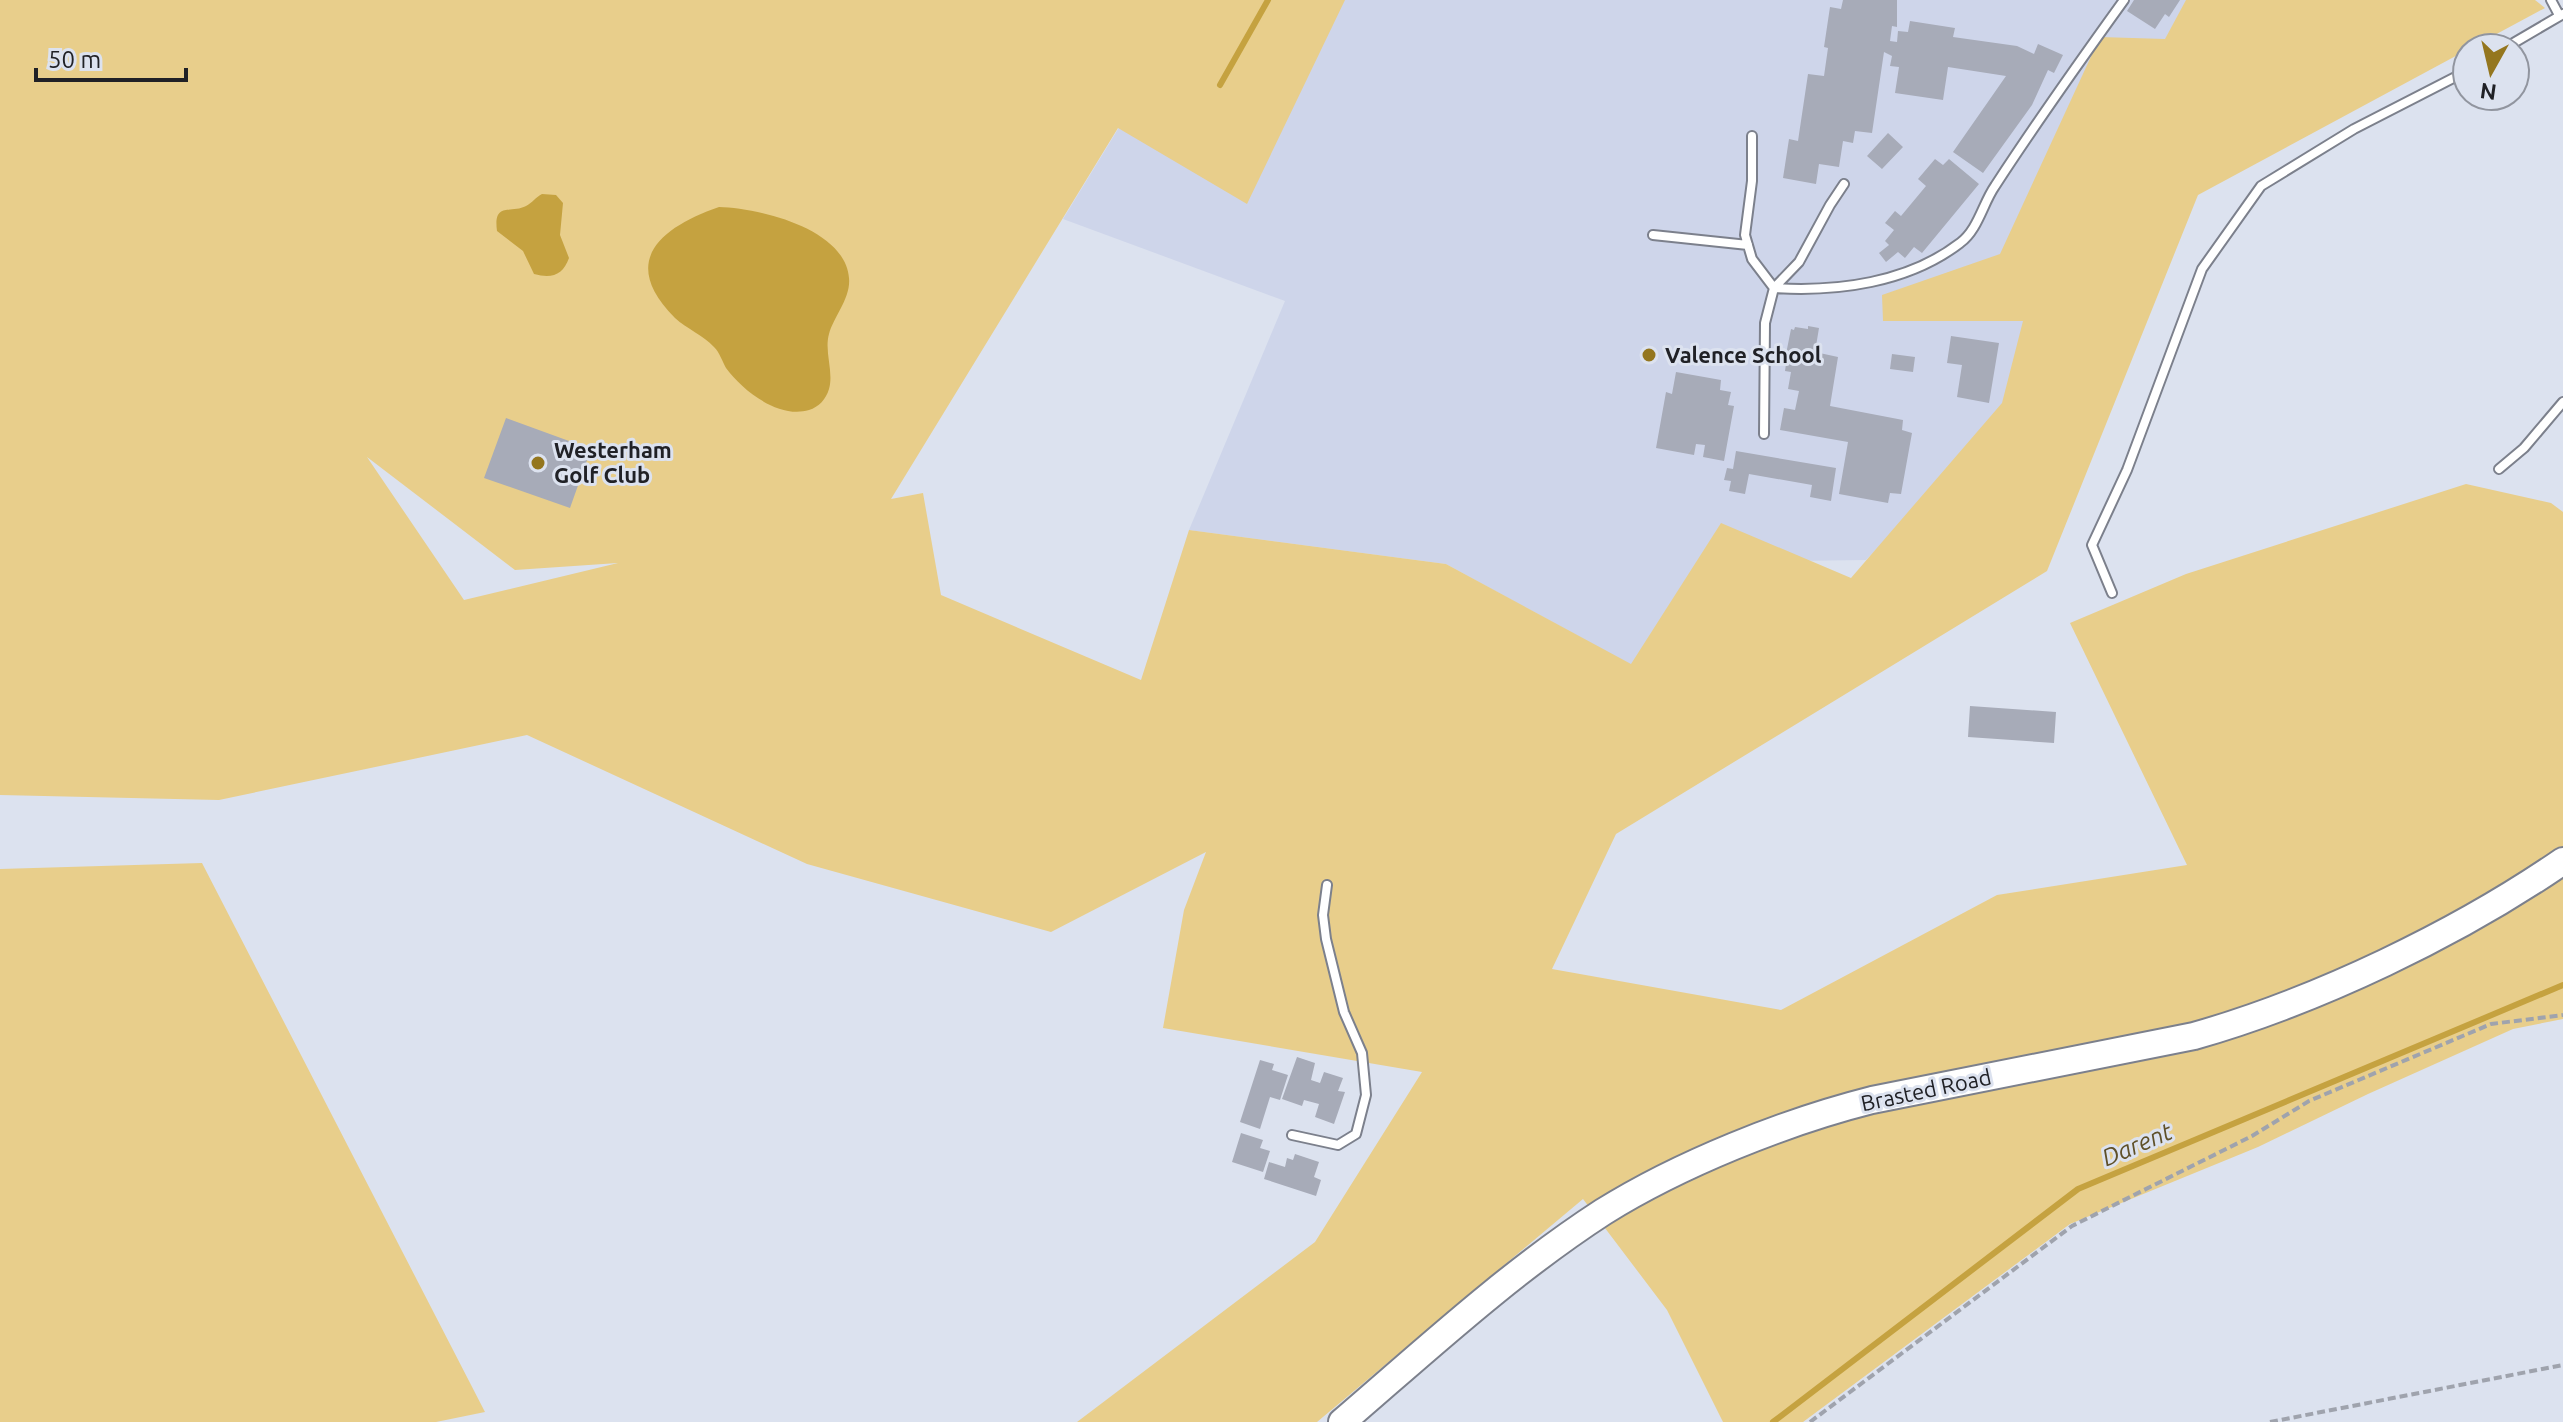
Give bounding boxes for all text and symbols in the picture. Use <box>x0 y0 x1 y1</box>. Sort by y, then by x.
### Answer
scale bar <box>36 32 186 82</box>
north arrow <box>2451 32 2531 112</box>
text: 50 m <box>48 46 101 73</box>
text: N <box>2478 79 2498 106</box>
place label: Valence School <box>1665 342 1822 367</box>
marker: Valence School <box>1640 346 1658 364</box>
place label: Westerham Golf Club <box>554 437 672 487</box>
marker: Westerham Golf Club <box>529 454 547 472</box>
street label: Brasted Road <box>1858 1064 1993 1116</box>
water label: Darent <box>2098 1117 2177 1171</box>

